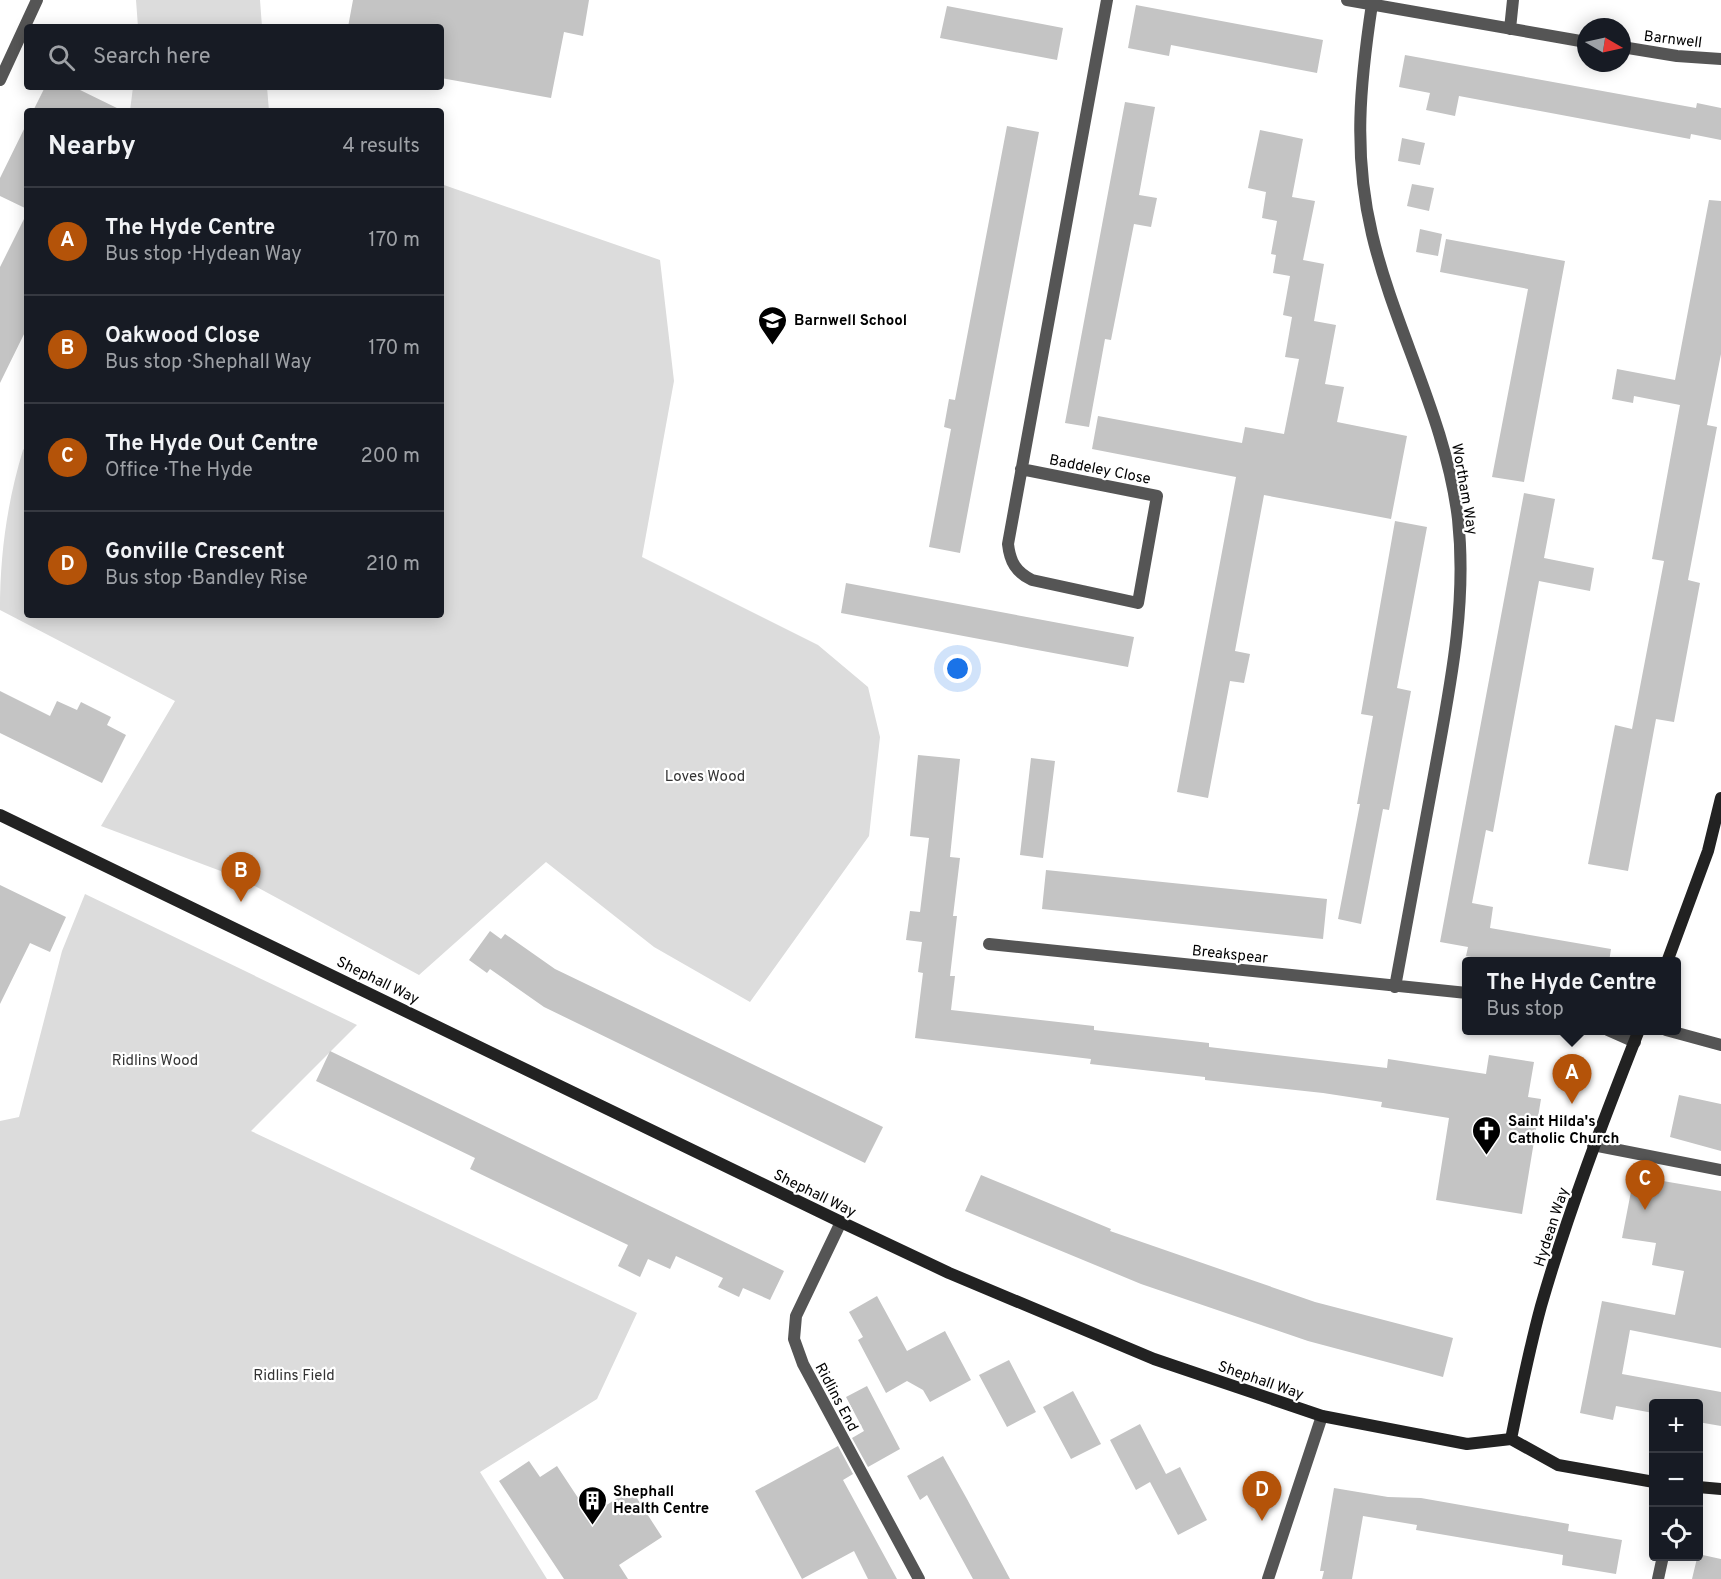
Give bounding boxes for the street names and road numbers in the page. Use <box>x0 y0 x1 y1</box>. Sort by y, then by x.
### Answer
street label: Barnwell <box>1643 27 1703 53</box>
street label: Wortham Way <box>1446 442 1481 537</box>
street label: Baddeley Close <box>1047 451 1152 490</box>
street label: Breakspear <box>1191 942 1269 969</box>
street label: Shephall Way <box>333 953 422 1010</box>
street label: Shephall Way <box>770 1166 859 1223</box>
street label: Hydean Way <box>1531 1185 1574 1270</box>
street label: Shephall Way <box>1215 1358 1306 1405</box>
street label: Ridlins End <box>810 1360 862 1435</box>

